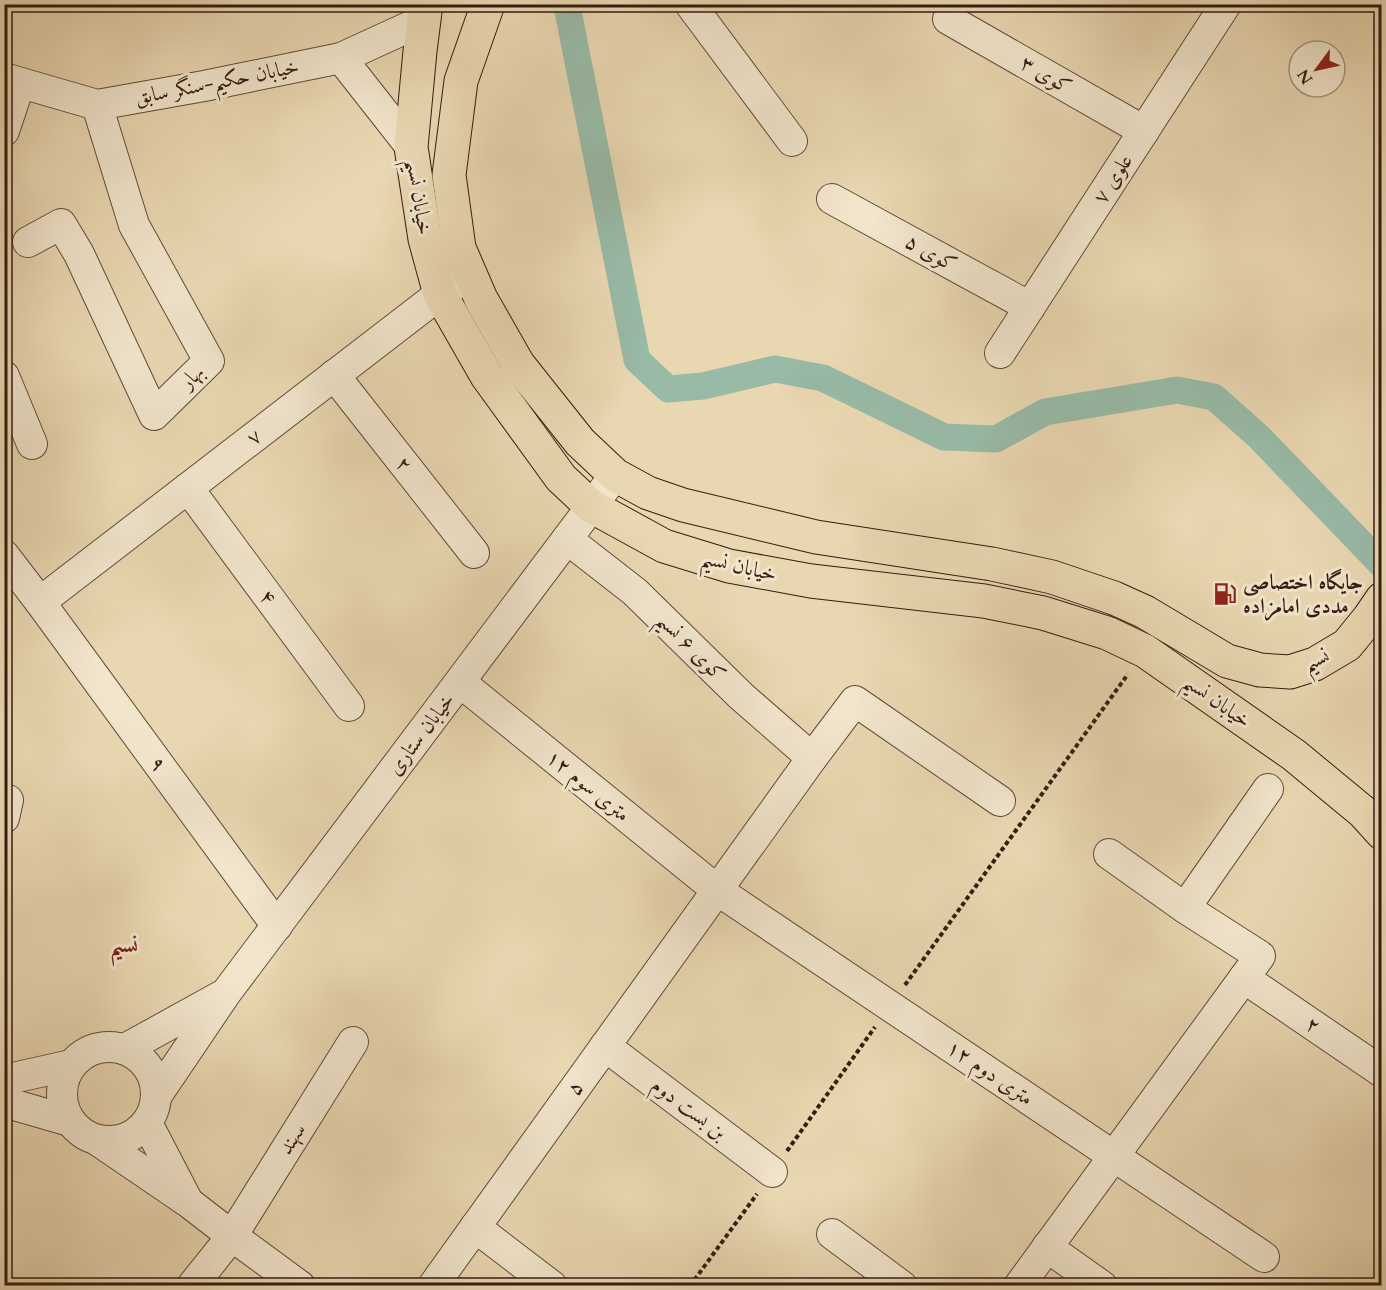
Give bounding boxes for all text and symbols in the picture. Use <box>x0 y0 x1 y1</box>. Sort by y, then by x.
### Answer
north arrow <box>1287 39 1347 99</box>
street label: کوی ۳ <box>1015 49 1077 101</box>
street label: خیابان حکیم-سنگر سابق <box>133 52 303 118</box>
text: N <box>1292 65 1318 88</box>
street label: علوی ۷ <box>1086 148 1140 210</box>
street label: خیابان نسیم <box>393 157 439 238</box>
street label: کوی ۵ <box>900 227 962 279</box>
street label: بهار <box>172 358 211 397</box>
street label: ۷ <box>240 422 268 452</box>
street label: ۲ <box>389 450 419 478</box>
street label: خیابان نسیم <box>697 543 780 595</box>
place label: جایگاه اختصاصی مددی امامزاده <box>1243 568 1363 621</box>
fuel station icon: جایگاه اختصاصی مددی امامزاده <box>1212 581 1238 607</box>
street label: ۴ <box>253 583 283 611</box>
street label: کوی ۶ نسیم <box>646 606 732 692</box>
street label: نسیم <box>1298 641 1337 684</box>
street label: خیابان نسیم <box>1174 667 1257 740</box>
street label: خیابان ستاری <box>380 687 462 781</box>
street label: ۱۲ متری سوم <box>538 743 636 831</box>
street label: ۹ <box>143 751 173 777</box>
district label: نسیم <box>110 930 138 967</box>
street label: ۲ <box>1300 1010 1326 1040</box>
street label: ۱۲ متری دوم <box>939 1033 1039 1115</box>
street label: بن بست دوم <box>643 1071 733 1149</box>
street label: ۵ <box>560 1075 590 1101</box>
street label: سهند <box>271 1118 313 1160</box>

